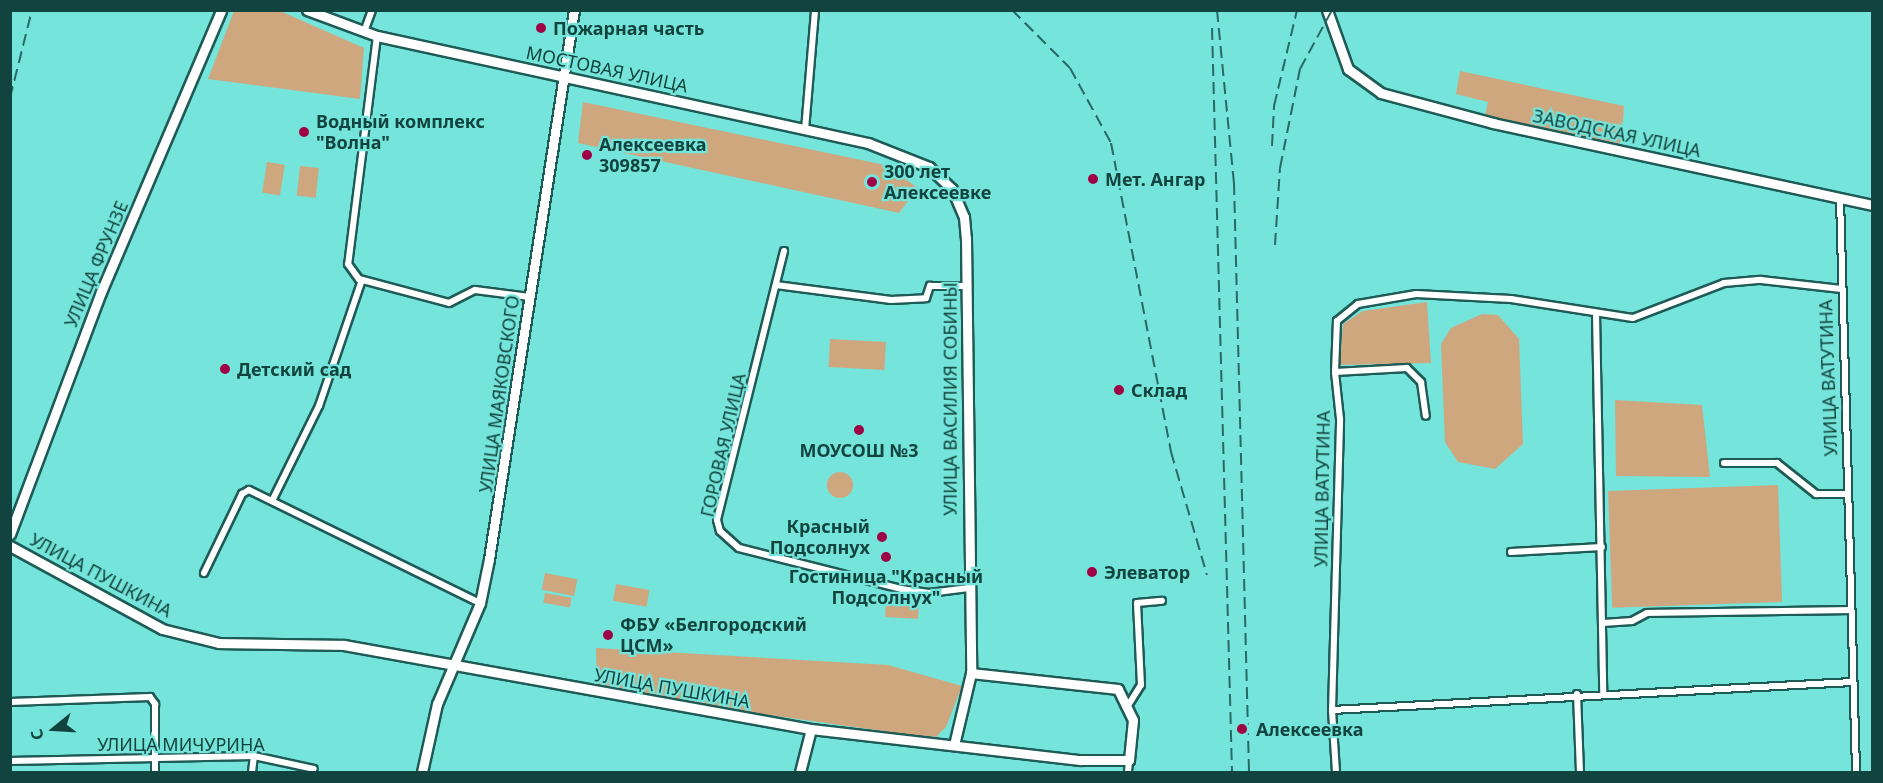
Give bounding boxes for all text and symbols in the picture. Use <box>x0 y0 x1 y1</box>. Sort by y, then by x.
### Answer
place label: Пожарная часть <box>553 17 704 39</box>
marker: Пожарная часть <box>534 21 548 35</box>
street label: МОСТОВАЯ УЛИЦА <box>524 41 690 97</box>
street label: ЗАВОДСКАЯ УЛИЦА <box>1531 105 1703 161</box>
place label: Водный комплекс "Волна" <box>316 111 485 154</box>
marker: Водный комплекс "Волна" <box>297 125 311 139</box>
place label: Алексеевка 309857 <box>599 134 706 176</box>
marker: Алексеевка 309857 <box>580 148 594 162</box>
place label: 300 лет Алексеевке <box>884 161 991 204</box>
place label: Мет. Ангар <box>1105 168 1205 190</box>
marker: Мет. Ангар <box>1086 172 1100 186</box>
marker: 300 лет Алексеевке <box>865 175 879 189</box>
street label: УЛИЦА ФРУНЗЕ <box>60 198 132 330</box>
street label: УЛИЦА ВАСИЛИЯ СОБИНЫ <box>939 282 961 516</box>
street label: УЛИЦА МАЯКОВСКОГО <box>474 294 524 494</box>
street label: УЛИЦА ВАТУТИНА <box>1814 299 1842 457</box>
place label: Детский сад <box>237 358 351 380</box>
marker: Детский сад <box>218 362 232 376</box>
street label: ГОРОВАЯ УЛИЦА <box>696 371 750 519</box>
place label: Склад <box>1131 379 1187 401</box>
marker: Склад <box>1112 383 1126 397</box>
street label: УЛИЦА ВАТУТИНА <box>1310 411 1334 567</box>
marker: МОУСОШ №3 <box>852 423 866 437</box>
place label: МОУСОШ №3 <box>799 439 919 461</box>
place label: Красный Подсолнух <box>770 516 870 558</box>
street label: УЛИЦА ПУШКИНА <box>26 528 176 622</box>
marker: Красный Подсолнух <box>875 530 889 544</box>
marker: Гостиница "Красный Подсолнух" <box>879 550 893 564</box>
place label: Элеватор <box>1104 561 1190 583</box>
marker: Элеватор <box>1085 565 1099 579</box>
place label: Гостиница "Красный Подсолнух" <box>789 566 983 608</box>
place label: ФБУ «Белгородский ЦСМ» <box>620 614 807 656</box>
marker: ФБУ «Белгородский ЦСМ» <box>601 628 615 642</box>
street label: УЛИЦА ПУШКИНА <box>592 664 752 712</box>
north arrow <box>24 699 84 759</box>
place label: Алексеевка <box>1256 718 1363 740</box>
marker: Алексеевка <box>1233 720 1251 738</box>
text: С <box>25 726 49 743</box>
street label: УЛИЦА МИЧУРИНА <box>97 733 265 755</box>

